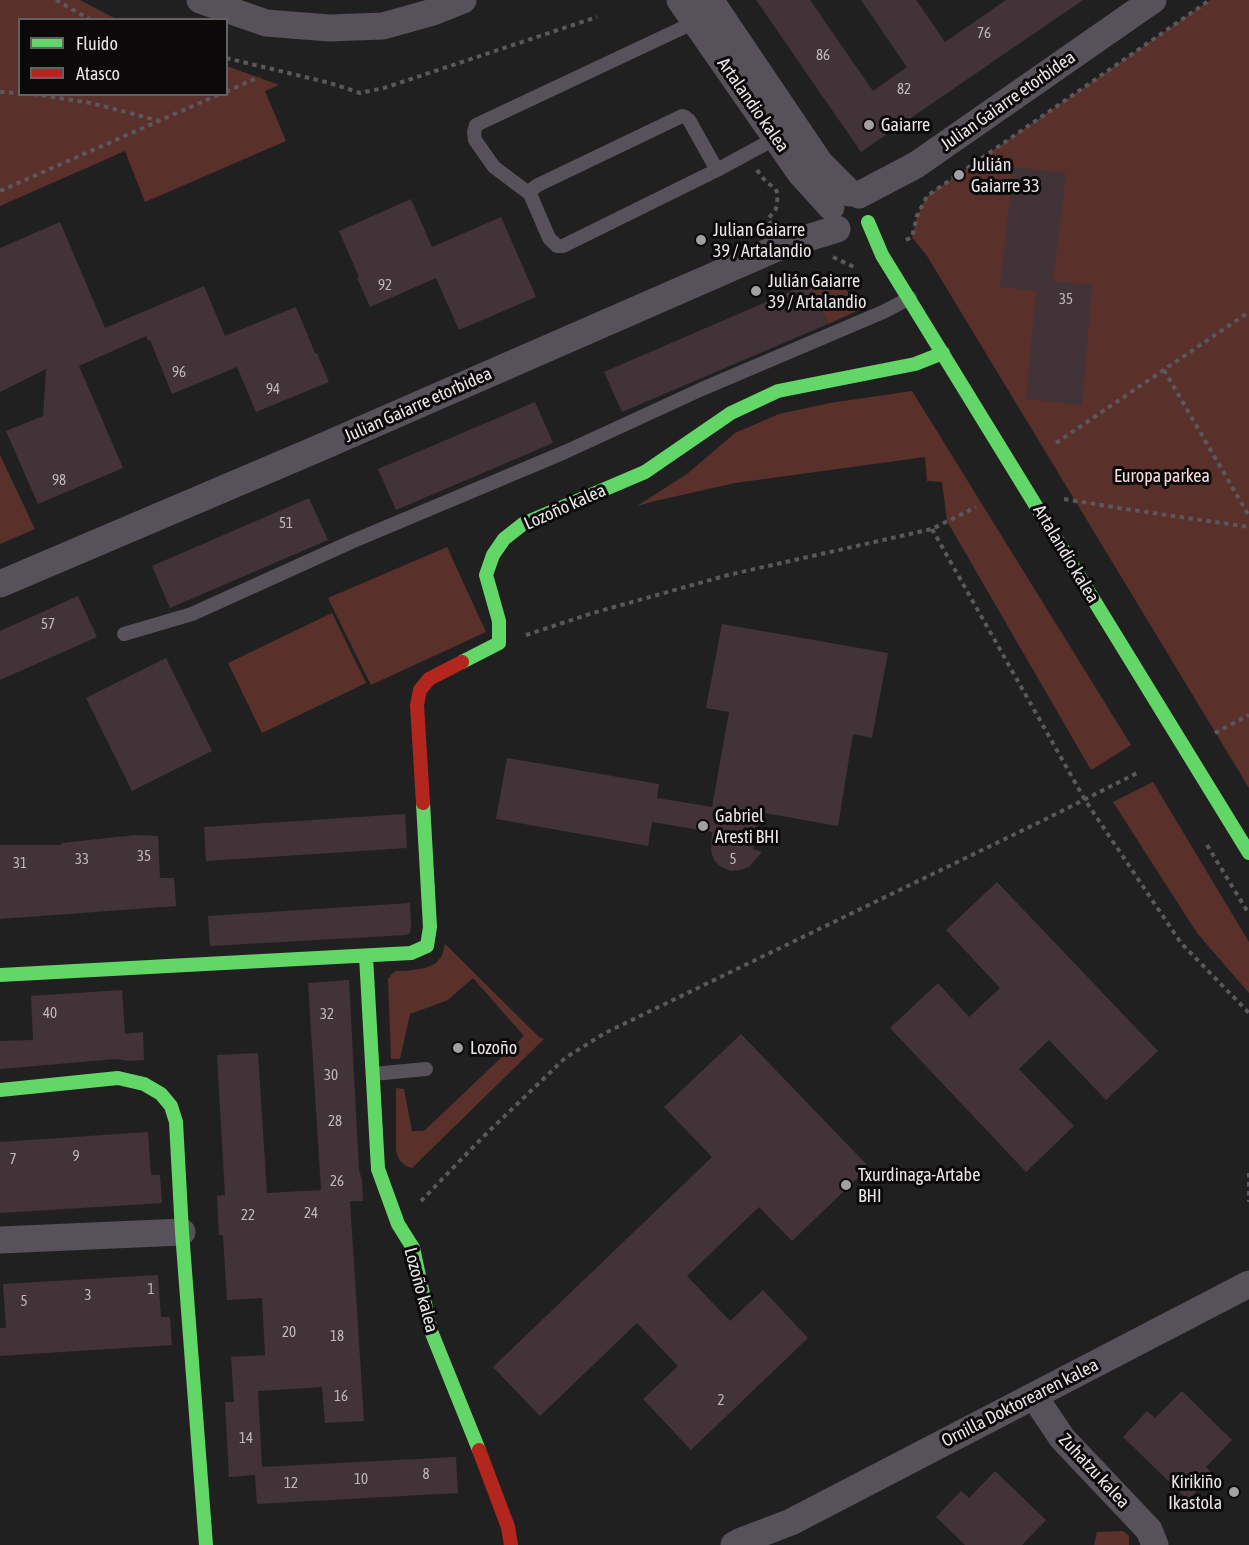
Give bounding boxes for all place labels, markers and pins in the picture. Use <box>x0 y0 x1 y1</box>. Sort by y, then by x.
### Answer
place label: Gaiarre <box>881 114 930 136</box>
marker: Gaiarre <box>862 118 876 132</box>
place label: Julián Gaiarre 33 <box>971 154 1040 196</box>
marker: Julián Gaiarre 33 <box>952 168 966 182</box>
place label: Julian Gaiarre 39 / Artalandio <box>713 219 811 262</box>
marker: Julian Gaiarre 39 / Artalandio <box>694 233 708 247</box>
place label: Julián Gaiarre 39 / Artalandio <box>768 270 866 312</box>
marker: Julián Gaiarre 39 / Artalandio <box>749 284 763 298</box>
place label: Gabriel Aresti BHI <box>715 805 779 848</box>
marker: Gabriel Aresti BHI <box>696 819 710 833</box>
place label: Lozoño <box>470 1037 517 1059</box>
marker: Lozoño <box>451 1041 465 1055</box>
place label: Txurdinaga-Artabe BHI <box>858 1164 980 1206</box>
marker: Txurdinaga-Artabe BHI <box>839 1178 853 1192</box>
place label: Kirikiño Ikastola <box>1168 1471 1222 1514</box>
marker: Kirikiño Ikastola <box>1227 1485 1241 1499</box>

